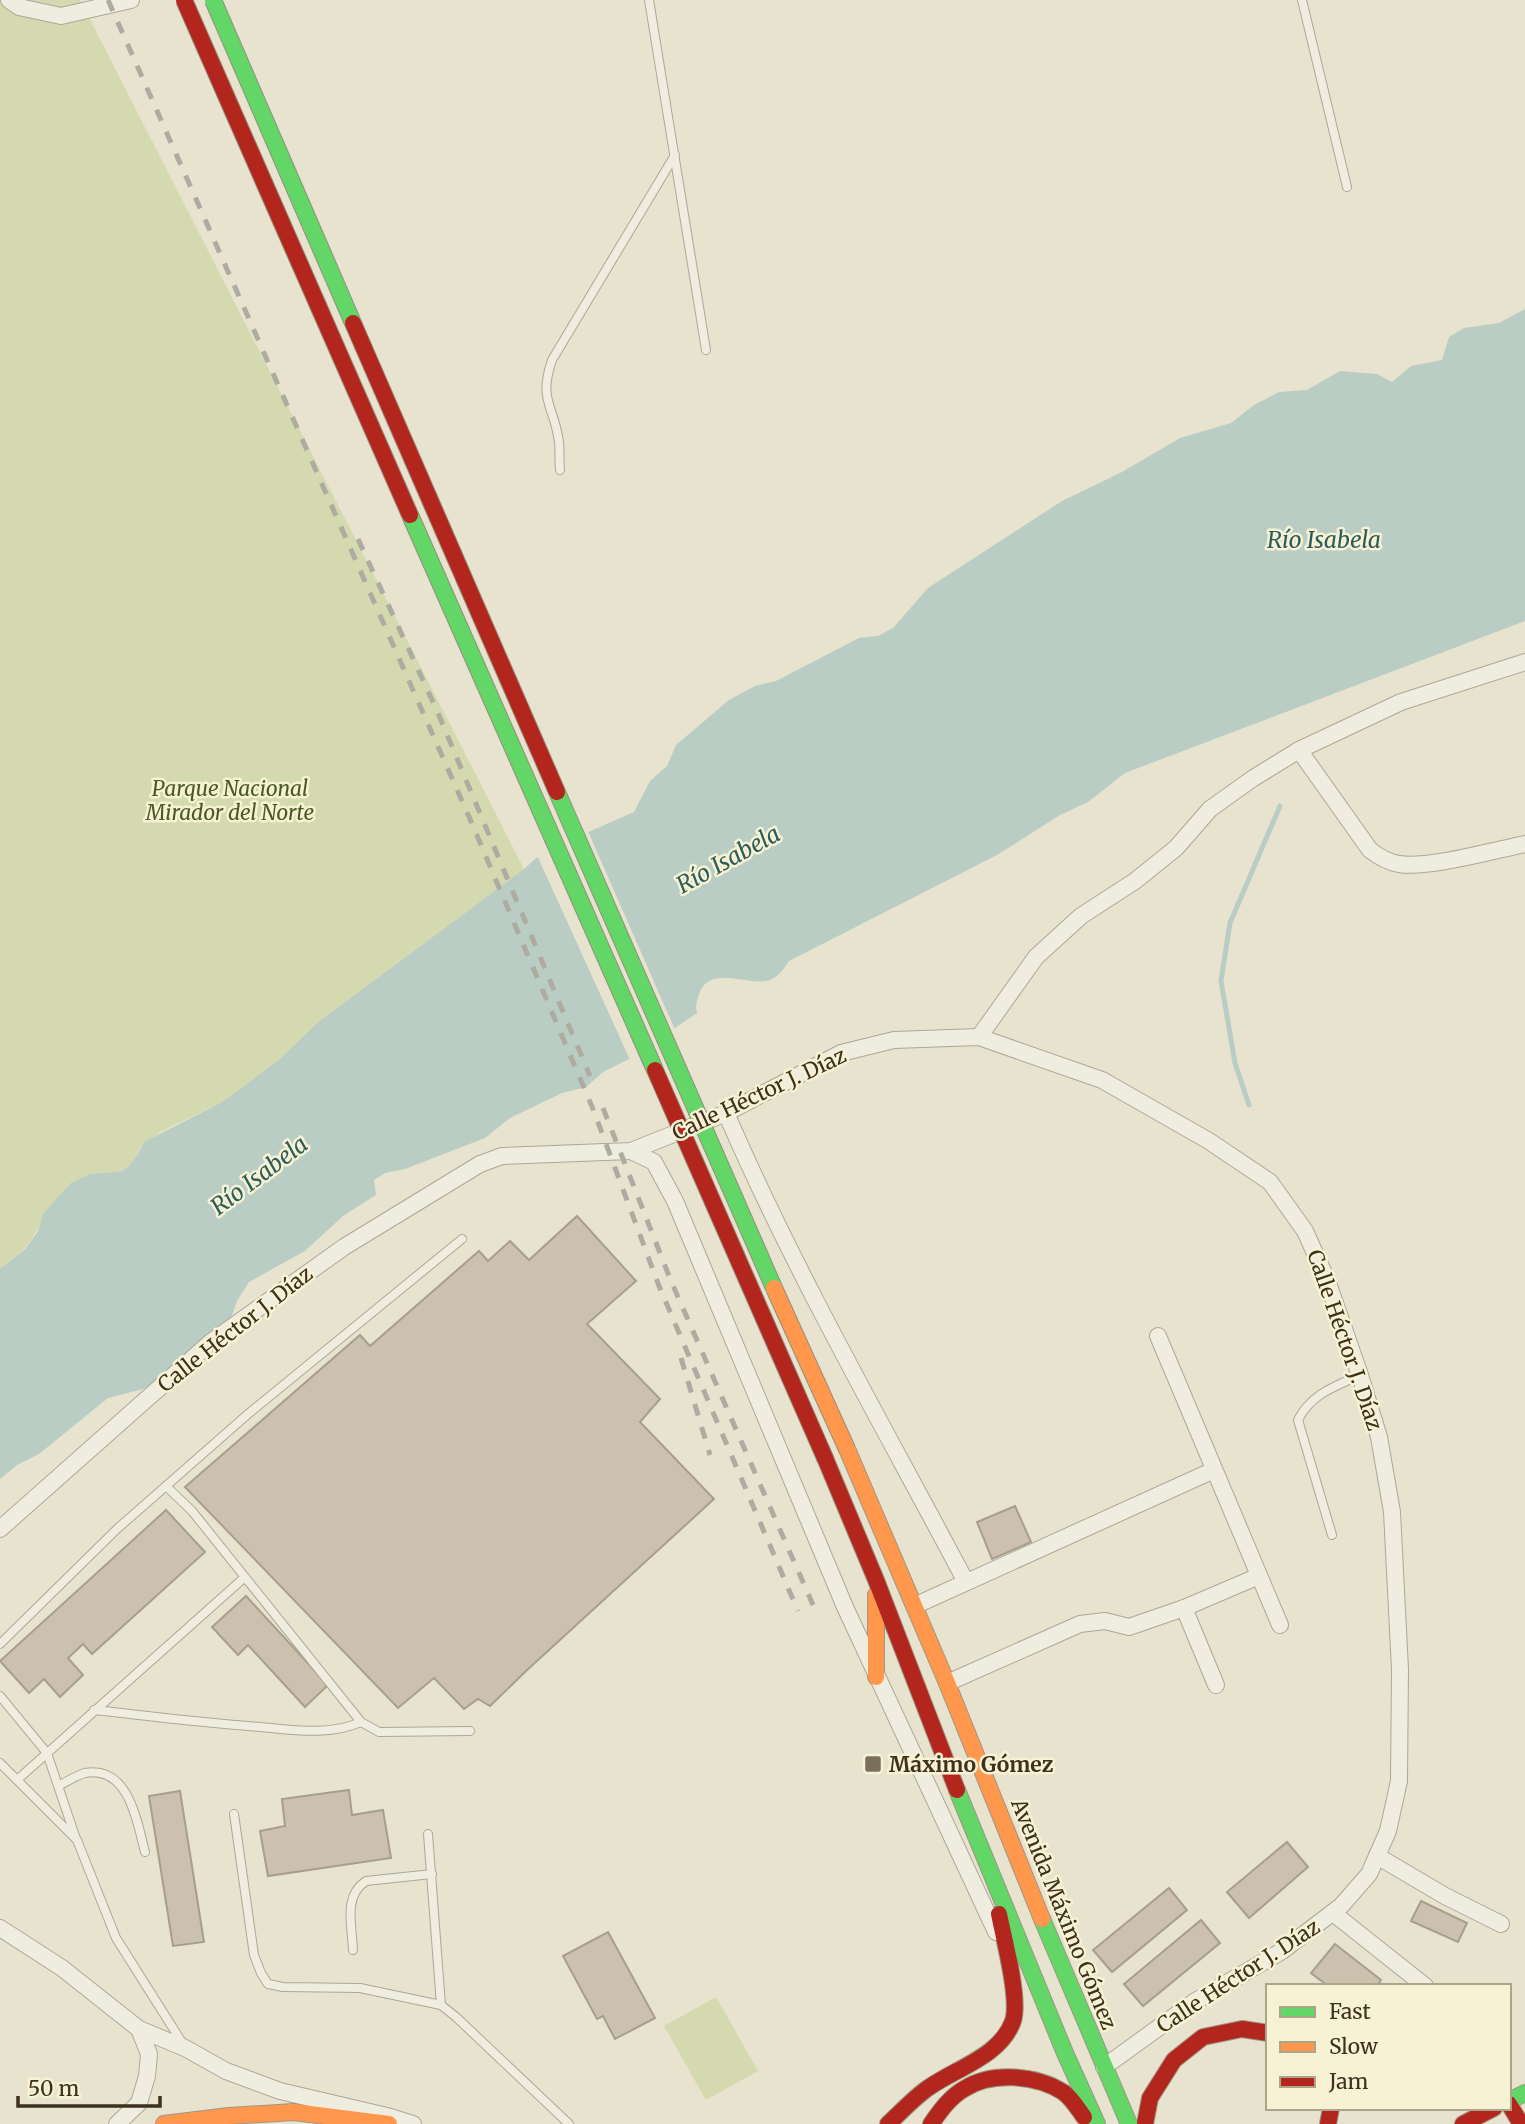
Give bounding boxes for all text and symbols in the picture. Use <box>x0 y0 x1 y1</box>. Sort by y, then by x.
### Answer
water label: Río Isabela <box>1267 525 1381 554</box>
park label: Parque Nacional Mirador del Norte <box>145 775 314 826</box>
water label: Río Isabela <box>671 819 785 899</box>
street label: Calle Héctor J. Díaz <box>668 1042 850 1146</box>
water label: Río Isabela <box>205 1129 313 1221</box>
street label: Calle Héctor J. Díaz <box>1301 1246 1389 1434</box>
street label: Calle Héctor J. Díaz <box>152 1260 318 1398</box>
place label: Máximo Gómez <box>889 1751 1054 1778</box>
marker: Máximo Gómez <box>863 1754 883 1774</box>
street label: Avenida Máximo Gómez <box>1005 1794 1123 2033</box>
street label: Calle Héctor J. Díaz <box>1151 1913 1325 2039</box>
legend <box>1266 1984 1511 2110</box>
text: Fast <box>1329 1998 1371 2025</box>
text: Slow <box>1329 2033 1378 2060</box>
scale bar <box>18 2064 159 2108</box>
text: Jam <box>1328 2068 1368 2095</box>
text: 50 m <box>28 2075 79 2102</box>

